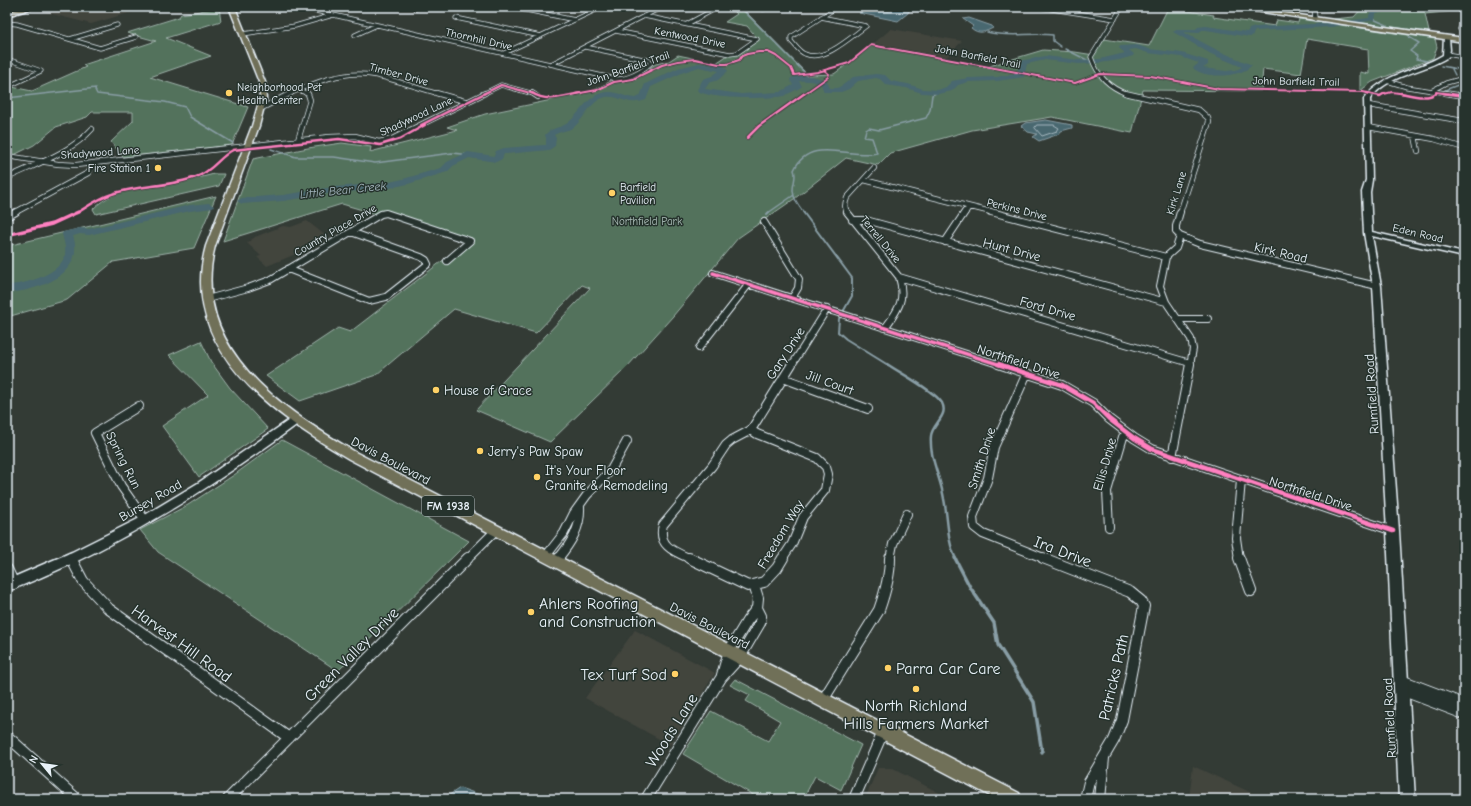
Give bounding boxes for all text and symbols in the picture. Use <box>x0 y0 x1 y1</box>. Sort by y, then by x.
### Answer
street label: Kentwood Drive <box>653 24 727 51</box>
street label: Thornhill Drive <box>444 25 514 54</box>
street label: John Barfield Trail <box>934 42 1022 71</box>
street label: John Barfield Trail <box>585 48 671 89</box>
street label: Timber Drive <box>368 60 430 89</box>
street label: John Barfield Trail <box>1252 74 1340 89</box>
place label: Neighborhood Pet Health Center <box>237 81 322 107</box>
marker: Neighborhood Pet Health Center <box>224 88 234 98</box>
street label: Shadywood Lane <box>378 94 455 139</box>
street label: Shadywood Lane <box>60 143 140 162</box>
place label: Fire Station 1 <box>88 162 150 175</box>
marker: Fire Station 1 <box>153 163 163 173</box>
street label: Kirk Lane <box>1164 169 1189 216</box>
water label: Little Bear Creek <box>299 178 387 202</box>
place label: Barfield Pavilion <box>620 181 656 207</box>
marker: Barfield Pavilion <box>607 188 617 198</box>
street label: Perkins Drive <box>986 196 1049 223</box>
street label: Country Place Drive <box>292 201 379 259</box>
street label: Terrell Drive <box>858 213 904 266</box>
park label: Northfield Park <box>612 215 683 228</box>
street label: Eden Road <box>1391 221 1445 246</box>
street label: Hunt Drive <box>981 235 1043 265</box>
street label: Kirk Road <box>1253 239 1309 266</box>
street label: Ford Drive <box>1018 293 1078 324</box>
street label: Gary Drive <box>763 324 808 382</box>
street label: Northfield Drive <box>975 341 1063 382</box>
street label: Rumfield Road <box>1361 353 1382 435</box>
street label: Jill Court <box>804 367 857 398</box>
place label: House of Grace <box>444 383 532 398</box>
marker: House of Grace <box>431 385 441 395</box>
street label: Smith Drive <box>964 425 999 491</box>
street label: Spring Run <box>103 429 144 491</box>
street label: Davis Boulevard <box>349 433 433 488</box>
street label: Ellis Drive <box>1090 436 1119 492</box>
place label: Jerry's Paw Spaw <box>488 444 583 459</box>
marker: Jerry's Paw Spaw <box>475 446 485 456</box>
place label: It's Your Floor Granite & Remodeling <box>545 463 668 493</box>
marker: It's Your Floor Granite & Remodeling <box>532 472 542 482</box>
street label: Northfield Drive <box>1267 473 1355 514</box>
street label: Bursey Road <box>116 476 184 524</box>
road number: FM 1938 <box>422 496 474 516</box>
street label: Freedom Way <box>754 497 807 571</box>
street label: Ira Drive <box>1031 533 1094 571</box>
place label: Ahlers Roofing and Construction <box>539 595 656 631</box>
street label: Davis Boulevard <box>667 599 752 652</box>
street label: Harvest Hill Road <box>128 601 235 686</box>
street label: Green Valley Drive <box>301 604 402 705</box>
marker: Ahlers Roofing and Construction <box>526 607 536 617</box>
street label: Patricks Path <box>1095 632 1133 722</box>
place label: Parra Car Care <box>896 660 1000 678</box>
marker: Parra Car Care <box>883 663 893 673</box>
place label: Tex Turf Sod <box>581 666 667 684</box>
marker: Tex Turf Sod <box>670 669 680 679</box>
street label: Rumfield Road <box>1380 677 1399 759</box>
marker: North Richland Hills Farmers Market <box>911 684 921 694</box>
street label: Woods Lane <box>642 690 702 771</box>
place label: North Richland Hills Farmers Market <box>844 697 989 733</box>
north arrow <box>22 744 62 784</box>
text: N <box>26 753 41 766</box>

